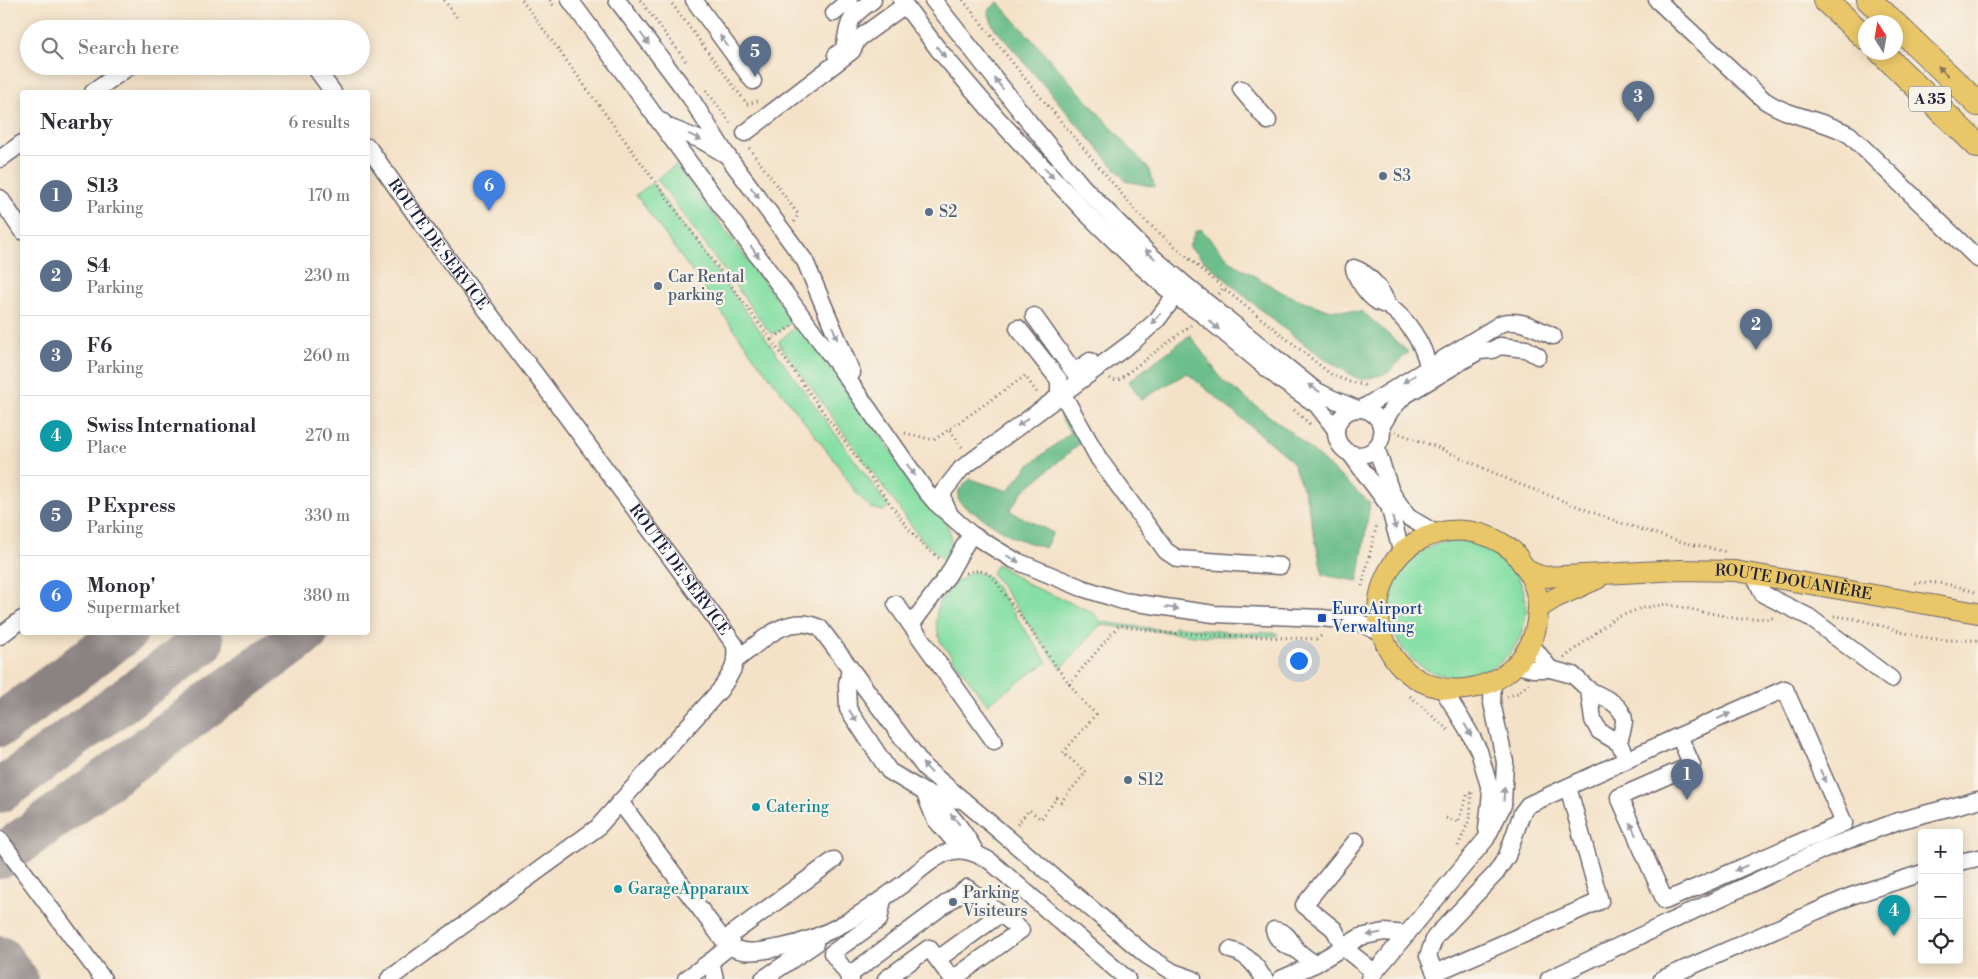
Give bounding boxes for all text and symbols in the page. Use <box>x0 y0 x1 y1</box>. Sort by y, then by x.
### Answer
north arrow <box>1858 15 1903 60</box>
search box <box>20 20 370 75</box>
one-way arrow <box>640 32 651 45</box>
icon: search <box>38 34 66 62</box>
one-way arrow <box>719 34 729 48</box>
text: Search here <box>78 36 179 60</box>
pin: 5 <box>739 36 771 77</box>
one-way arrow <box>935 45 946 58</box>
one-way arrow <box>1937 65 1949 77</box>
one-way arrow <box>993 77 1004 90</box>
pin: 3 <box>1622 81 1654 122</box>
road number: A 35 <box>1909 86 1951 112</box>
text: Nearby <box>40 110 113 136</box>
text: 6 results <box>289 113 350 133</box>
one-way arrow <box>688 134 702 142</box>
place label: S3 <box>1393 166 1411 186</box>
one-way arrow <box>1043 167 1055 179</box>
pin: 6 <box>473 170 505 211</box>
marker: S3 <box>1377 170 1389 182</box>
text: S13 <box>87 174 118 198</box>
street label: ROUTE DE SERVICE <box>383 175 493 314</box>
text: 1 <box>52 186 60 206</box>
text: 170 m <box>308 186 350 206</box>
one-way arrow <box>750 187 760 200</box>
text: Parking <box>87 198 143 218</box>
place label: S2 <box>939 202 957 222</box>
marker: S2 <box>923 206 935 218</box>
one-way arrow <box>749 245 760 258</box>
one-way arrow <box>1144 248 1156 260</box>
text: S4 <box>87 254 111 278</box>
text: 2 <box>51 266 61 286</box>
text: 230 m <box>304 266 350 286</box>
place label: Car Rental parking <box>668 267 745 305</box>
text: Parking <box>87 278 143 298</box>
marker: Car Rental parking <box>652 280 664 292</box>
pin: 2 <box>1740 309 1772 350</box>
one-way arrow <box>1150 313 1162 325</box>
one-way arrow <box>1207 319 1219 331</box>
one-way arrow <box>832 326 840 341</box>
text: F6 <box>87 334 112 358</box>
text: 3 <box>51 346 61 366</box>
text: 260 m <box>303 346 350 366</box>
text: Parking <box>87 358 143 378</box>
one-way arrow <box>1402 374 1415 383</box>
one-way arrow <box>1307 383 1320 393</box>
text: Swiss International <box>87 414 256 438</box>
one-way arrow <box>1016 417 1030 427</box>
text: 4 <box>51 426 61 446</box>
text: 270 m <box>305 426 350 446</box>
text: Place <box>87 438 127 458</box>
one-way arrow <box>906 463 916 477</box>
text: P Express <box>87 494 176 518</box>
street label: ROUTE DE SERVICE <box>625 500 734 639</box>
text: 5 <box>51 506 61 526</box>
text: 330 m <box>304 506 350 526</box>
one-way arrow <box>1390 516 1398 531</box>
text: Parking <box>87 518 143 538</box>
one-way arrow <box>1006 555 1020 563</box>
street label: ROUTE DOUANIÈRE <box>1715 561 1874 605</box>
text: Monop' <box>87 574 155 598</box>
text: 6 <box>51 586 61 606</box>
text: 380 m <box>303 586 350 606</box>
text: Supermarket <box>87 598 181 618</box>
place label: EuroAirport Verwaltung <box>1331 599 1423 637</box>
one-way arrow <box>1164 604 1180 612</box>
marker: EuroAirport Verwaltung <box>1316 612 1328 624</box>
your location <box>1286 648 1312 674</box>
one-way arrow <box>848 709 858 723</box>
one-way arrow <box>1717 712 1731 720</box>
one-way arrow <box>1463 723 1472 736</box>
pin: 1 <box>1671 759 1703 800</box>
one-way arrow <box>921 762 933 774</box>
one-way arrow <box>1820 769 1828 783</box>
place label: S12 <box>1138 770 1164 790</box>
marker: S12 <box>1122 774 1134 786</box>
one-way arrow <box>1501 786 1509 802</box>
place label: Catering <box>766 797 830 817</box>
marker: Catering <box>750 801 762 813</box>
one-way arrow <box>949 813 960 826</box>
one-way arrow <box>1629 822 1637 836</box>
map controls <box>1918 829 1963 964</box>
button: + <box>1918 829 1963 874</box>
one-way arrow <box>1734 864 1748 872</box>
button: − <box>1918 874 1963 919</box>
place label: GarageApparaux <box>628 879 750 899</box>
marker: GarageApparaux <box>612 883 624 895</box>
place label: Parking Visiteurs <box>962 883 1028 921</box>
pin: 4 <box>1878 895 1910 936</box>
marker: Parking Visiteurs <box>947 896 959 908</box>
button: locate <box>1918 919 1963 964</box>
one-way arrow <box>1365 931 1381 939</box>

